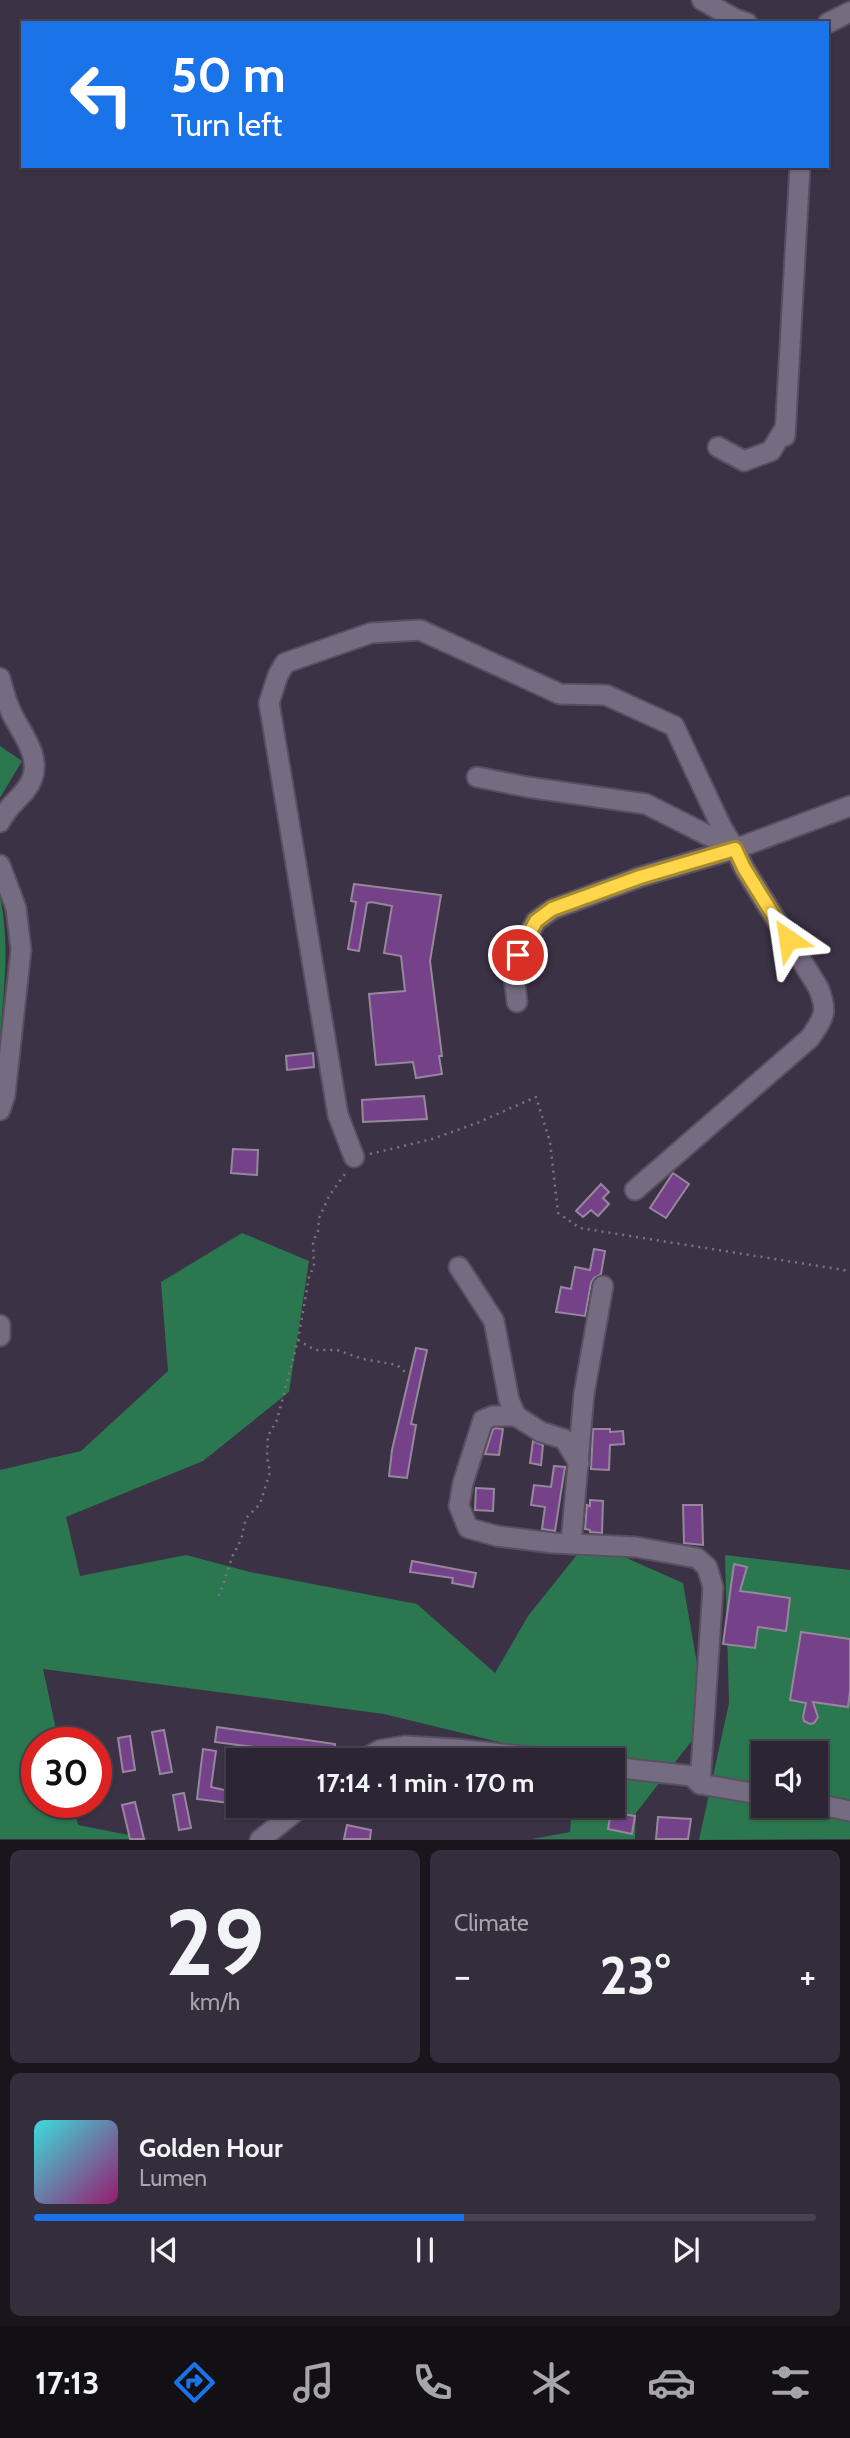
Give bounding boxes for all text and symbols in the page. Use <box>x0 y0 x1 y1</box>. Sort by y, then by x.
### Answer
text: 50 m <box>171 45 286 104</box>
icon: left <box>56 49 147 140</box>
text: Turn left <box>171 105 282 144</box>
position arrow <box>751 902 825 976</box>
pin <box>488 925 548 985</box>
icon: arrive <box>499 936 537 974</box>
speed limit sign: 30 <box>21 1727 112 1818</box>
map controls <box>751 1741 828 1818</box>
button: sound <box>751 1741 828 1818</box>
text: 17:14 · 1 min · 170 m <box>317 1767 534 1799</box>
text: 29 <box>165 1887 265 1998</box>
text: Climate <box>454 1909 529 1937</box>
text: 23° <box>600 1944 670 2007</box>
text: − <box>454 1952 471 1999</box>
text: + <box>799 1952 816 1999</box>
text: km/h <box>190 1988 240 2016</box>
text: Golden Hour <box>139 2132 282 2164</box>
text: Lumen <box>139 2164 207 2192</box>
icon: previous <box>145 2231 183 2269</box>
icon: pause <box>406 2231 444 2269</box>
icon: next <box>667 2231 705 2269</box>
icon: directions <box>170 2358 219 2407</box>
icon: music <box>289 2358 338 2407</box>
icon: phone <box>408 2358 457 2407</box>
icon: climate <box>527 2358 576 2407</box>
icon: car <box>647 2358 696 2407</box>
icon: filters <box>766 2358 815 2407</box>
text: 17:13 <box>35 2363 99 2402</box>

